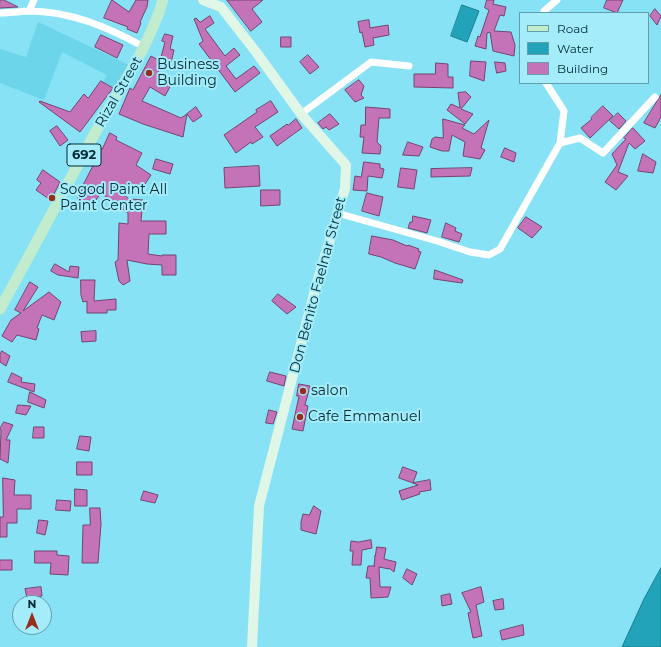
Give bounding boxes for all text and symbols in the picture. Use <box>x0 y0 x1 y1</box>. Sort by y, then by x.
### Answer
legend <box>519 12 649 84</box>
text: Road <box>557 21 588 36</box>
text: Water <box>557 41 593 56</box>
street label: Rizal Street <box>92 54 146 130</box>
place label: Business Building <box>157 57 219 90</box>
text: Building <box>557 61 608 76</box>
marker: Business Building <box>144 68 154 78</box>
road number: 692 <box>67 144 101 166</box>
place label: Sogod Paint All Paint Center <box>60 182 167 214</box>
marker: Sogod Paint All Paint Center <box>47 193 57 203</box>
street label: Don Benito Faelnar Street <box>286 195 350 375</box>
place label: salon <box>311 383 348 399</box>
marker: salon <box>298 386 308 396</box>
place label: Cafe Emmanuel <box>308 409 421 425</box>
marker: Cafe Emmanuel <box>295 412 305 422</box>
north arrow <box>12 595 52 635</box>
text: N <box>28 597 36 611</box>

